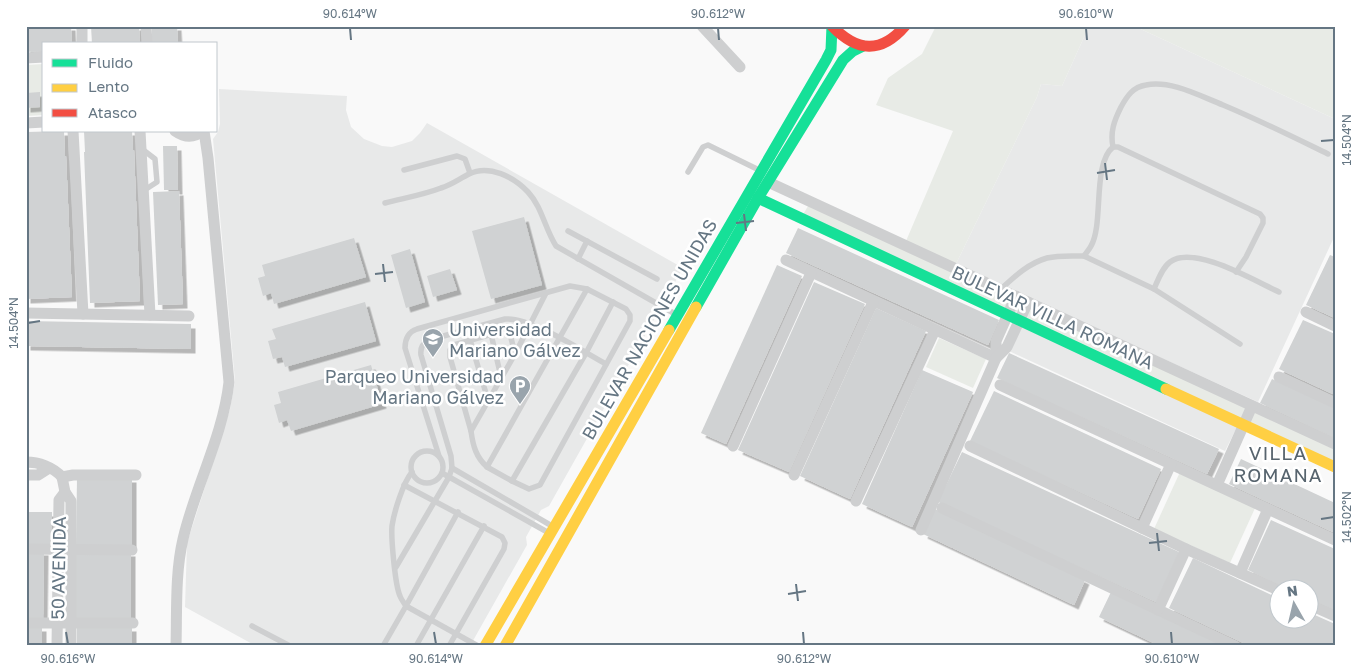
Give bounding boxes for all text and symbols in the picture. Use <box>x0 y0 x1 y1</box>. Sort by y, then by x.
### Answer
text: 90.614°W <box>323 6 378 21</box>
text: 90.612°W <box>691 6 746 21</box>
text: 90.610°W <box>1058 6 1114 21</box>
legend <box>42 42 218 132</box>
text: Fluido <box>88 53 133 71</box>
text: Lento <box>88 77 129 95</box>
text: Atasco <box>88 103 137 121</box>
text: 14.504°N <box>1339 114 1354 166</box>
street label: BULEVAR NACIONES UNIDAS <box>577 215 721 443</box>
street label: BULEVAR VILLA ROMANA <box>949 261 1157 373</box>
text: 14.504°N <box>6 297 21 349</box>
place label: Universidad Mariano Gálvez <box>449 318 581 361</box>
school or university icon: Universidad Mariano Gálvez <box>421 327 445 358</box>
place label: Parqueo Universidad Mariano Gálvez <box>325 365 504 408</box>
parking icon: Parqueo Universidad Mariano Gálvez <box>508 374 532 405</box>
district label: VILLA ROMANA <box>1233 441 1323 486</box>
text: 14.502°N <box>1339 491 1354 543</box>
street label: 50 AVENIDA <box>46 516 70 620</box>
north arrow <box>1268 580 1318 630</box>
text: N <box>1286 581 1299 600</box>
text: 90.616°W <box>41 651 96 666</box>
text: 90.614°W <box>409 651 464 666</box>
text: 90.612°W <box>777 651 832 666</box>
text: 90.610°W <box>1144 651 1200 666</box>

